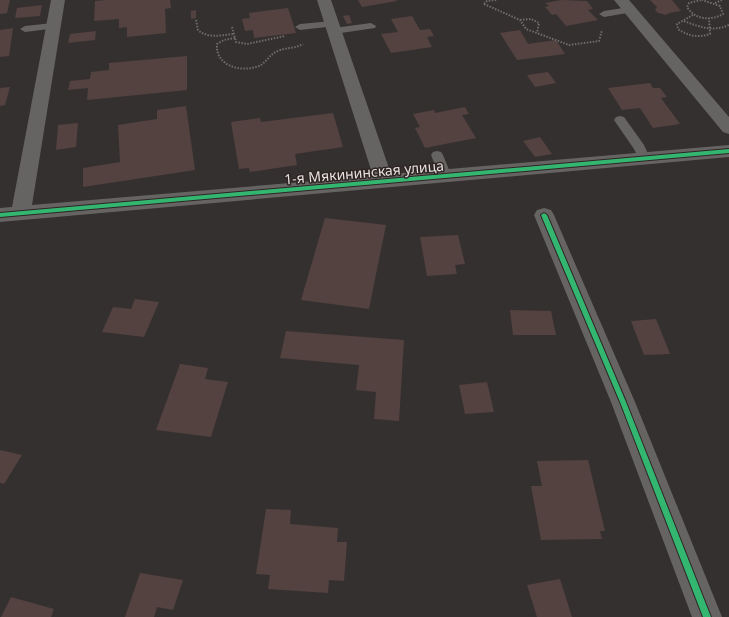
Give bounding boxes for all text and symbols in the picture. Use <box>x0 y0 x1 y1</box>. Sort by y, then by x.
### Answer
street label: 1-я Мякининская улица <box>283 156 445 188</box>

